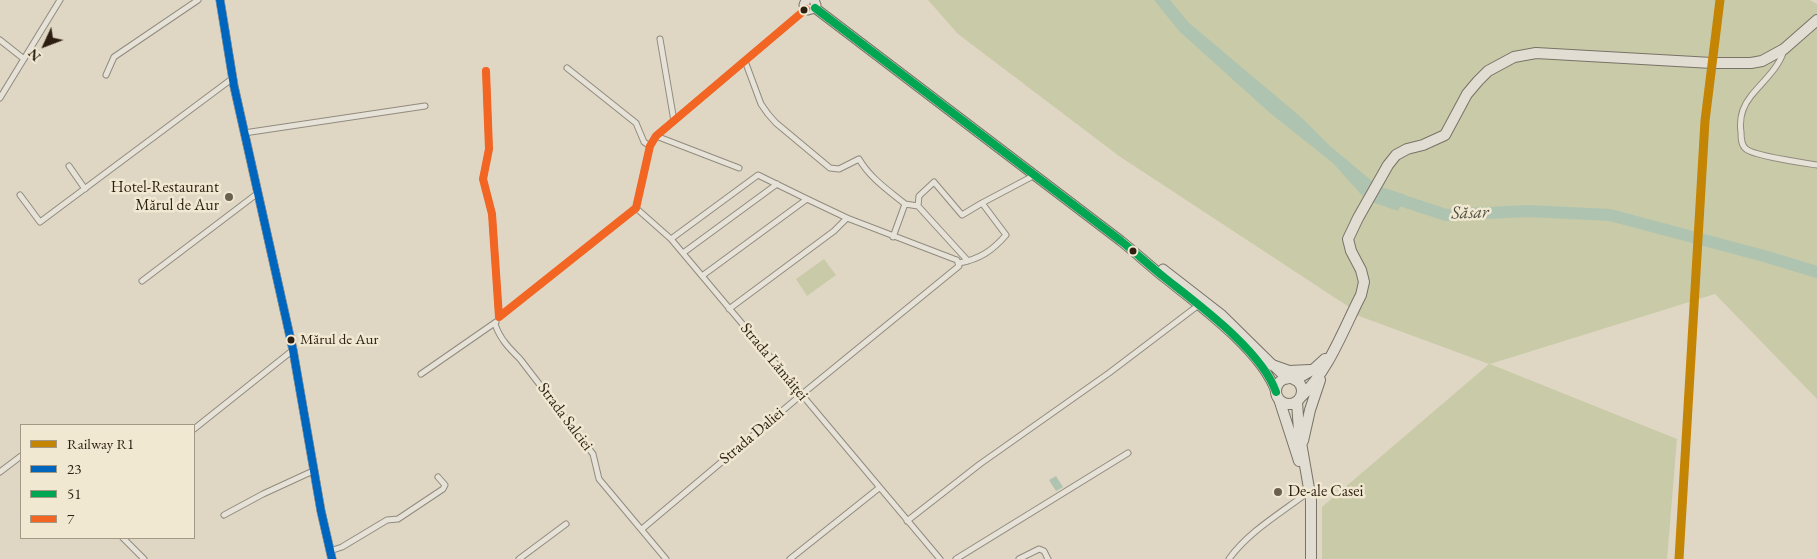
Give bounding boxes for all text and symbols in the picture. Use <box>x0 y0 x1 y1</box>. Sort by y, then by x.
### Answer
unlabelled marker <box>799 5 809 15</box>
north arrow <box>20 20 70 70</box>
text: N <box>24 45 44 66</box>
place label: Hotel-Restaurant Mărul de Aur <box>111 178 219 216</box>
marker: Hotel-Restaurant Mărul de Aur <box>223 191 235 203</box>
water label: Săsar <box>1451 202 1489 224</box>
unlabelled marker <box>1128 246 1138 256</box>
street label: Strada Lămâiței <box>736 319 812 405</box>
place label: Mărul de Aur <box>300 331 378 349</box>
marker: Mărul de Aur <box>286 335 296 345</box>
street label: Strada Salciei <box>533 379 597 455</box>
street label: Strada Daliei <box>716 404 788 468</box>
legend <box>20 424 195 539</box>
text: Railway R1 <box>67 434 134 453</box>
text: 23 <box>67 459 81 478</box>
place label: De-ale Casei <box>1288 482 1363 502</box>
text: 51 <box>67 484 81 503</box>
marker: De-ale Casei <box>1272 486 1284 498</box>
text: 7 <box>67 509 74 528</box>

